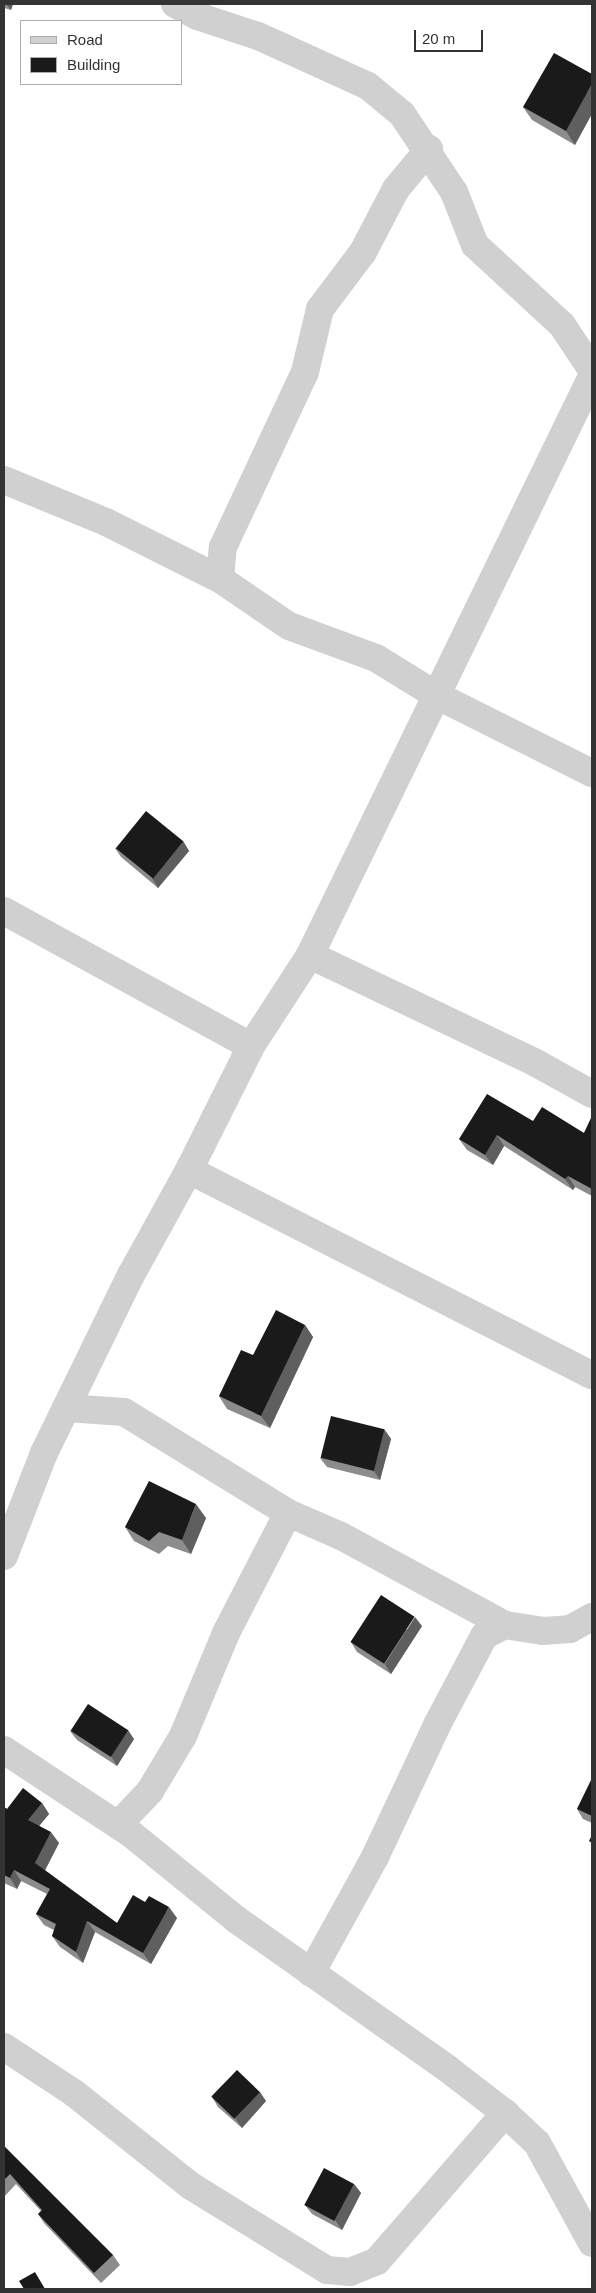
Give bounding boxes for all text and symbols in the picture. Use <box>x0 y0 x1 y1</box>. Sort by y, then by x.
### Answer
legend <box>20 20 182 85</box>
scale bar <box>416 20 485 52</box>
text: 20 m <box>422 30 455 47</box>
text: Road <box>67 31 103 48</box>
text: Building <box>67 56 120 73</box>

